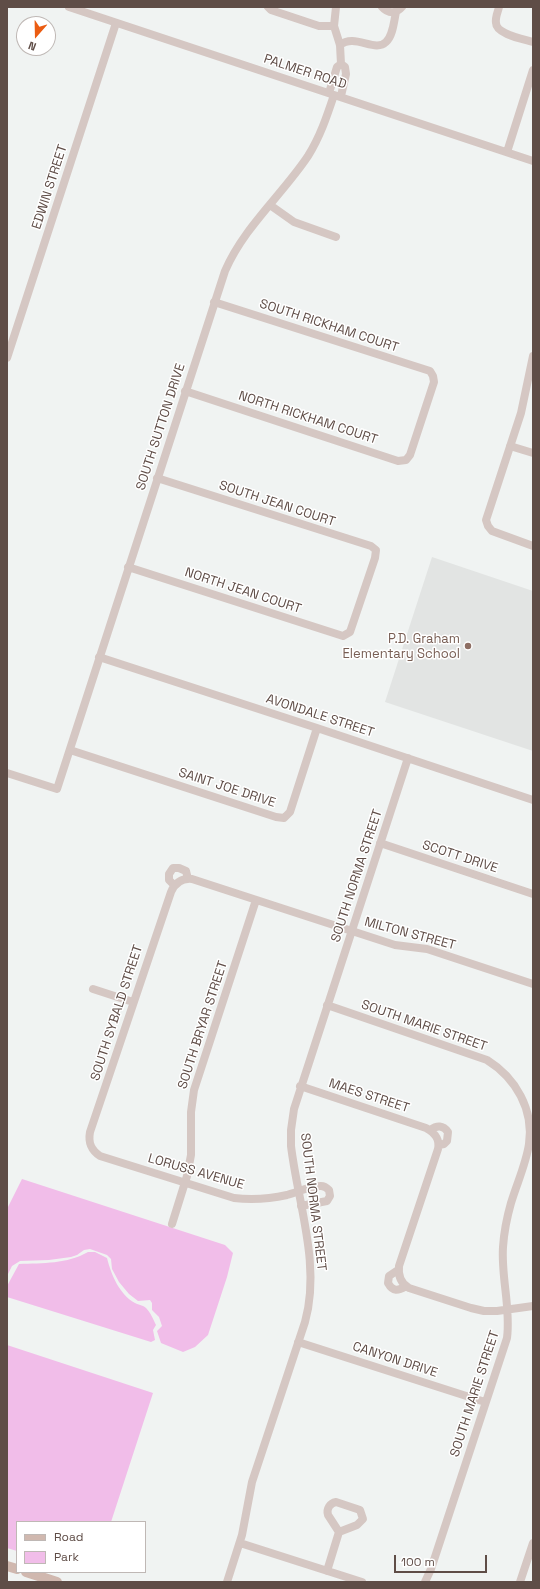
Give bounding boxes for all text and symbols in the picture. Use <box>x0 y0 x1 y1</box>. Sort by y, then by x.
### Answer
north arrow <box>16 16 56 56</box>
text: N <box>26 38 38 54</box>
street label: PALMER ROAD <box>262 51 348 93</box>
street label: EDWIN STREET <box>29 143 71 231</box>
street label: SOUTH RICKHAM COURT <box>258 296 400 356</box>
street label: SOUTH SUTTON DRIVE <box>133 362 189 492</box>
street label: NORTH RICKHAM COURT <box>237 388 379 448</box>
street label: SOUTH JEAN COURT <box>217 478 337 530</box>
street label: NORTH JEAN COURT <box>183 565 303 617</box>
place label: P.D. Graham Elementary School <box>343 631 460 662</box>
marker: P.D. Graham Elementary School <box>463 641 473 651</box>
street label: AVONDALE STREET <box>264 691 376 741</box>
street label: SAINT JOE DRIVE <box>176 765 278 811</box>
street label: SOUTH NORMA STREET <box>328 808 386 944</box>
street label: SCOTT DRIVE <box>420 837 500 877</box>
street label: MILTON STREET <box>363 914 457 954</box>
street label: SOUTH SYBALD STREET <box>88 943 146 1083</box>
street label: SOUTH BRYAR STREET <box>175 959 231 1091</box>
street label: SOUTH MARIE STREET <box>359 997 489 1055</box>
street label: MAES STREET <box>327 1076 411 1116</box>
street label: SOUTH NORMA STREET <box>297 1132 329 1272</box>
street label: LORUSS AVENUE <box>146 1151 246 1193</box>
street label: SOUTH MARIE STREET <box>447 1329 503 1459</box>
street label: CANYON DRIVE <box>350 1339 440 1381</box>
legend <box>16 1521 146 1573</box>
text: Road <box>54 1529 83 1545</box>
scale bar <box>396 1547 489 1573</box>
text: Park <box>54 1549 79 1565</box>
text: 100 m <box>401 1554 435 1570</box>

